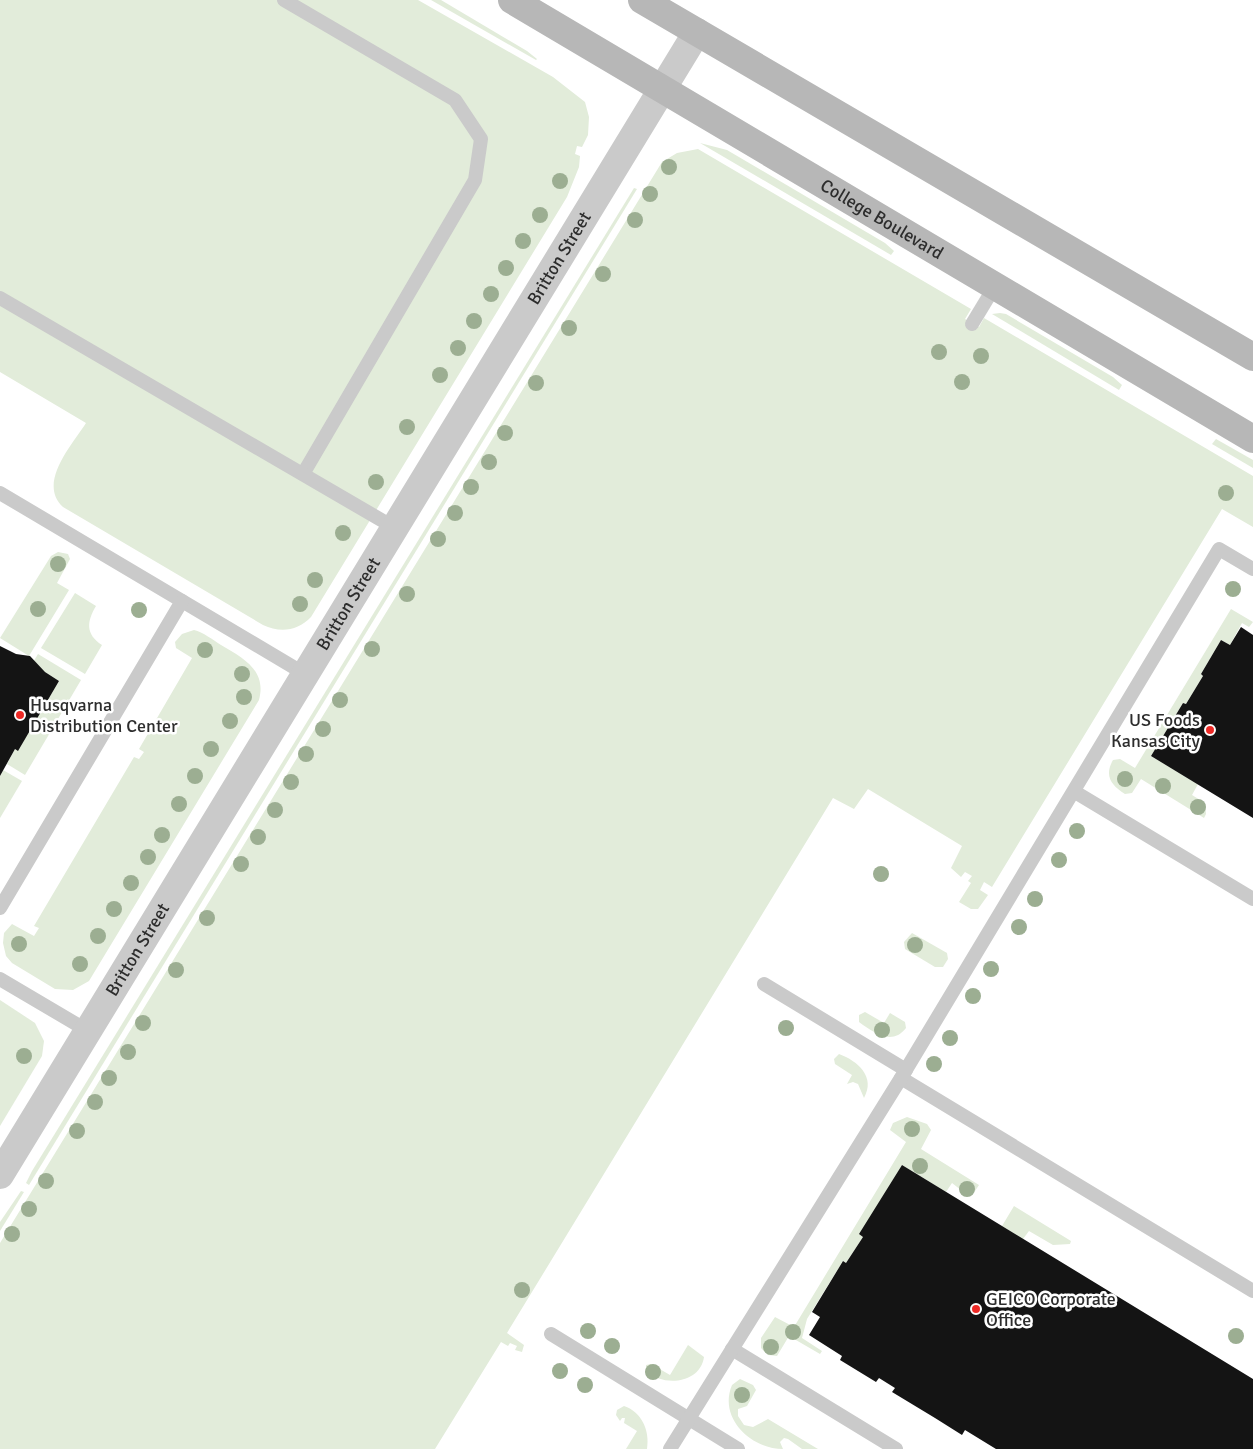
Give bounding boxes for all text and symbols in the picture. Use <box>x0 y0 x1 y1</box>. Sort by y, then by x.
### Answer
street label: College Boulevard <box>816 174 947 264</box>
street label: Britton Street <box>522 208 596 309</box>
street label: Britton Street <box>312 553 385 654</box>
place label: Husqvarna Distribution Center <box>30 694 178 737</box>
marker: Husqvarna Distribution Center <box>14 709 26 721</box>
place label: US Foods Kansas City <box>1111 709 1201 752</box>
marker: US Foods Kansas City <box>1204 724 1216 736</box>
street label: Britton Street <box>101 899 174 1000</box>
place label: GEICO Corporate Office <box>986 1288 1116 1331</box>
marker: GEICO Corporate Office <box>970 1303 982 1315</box>

